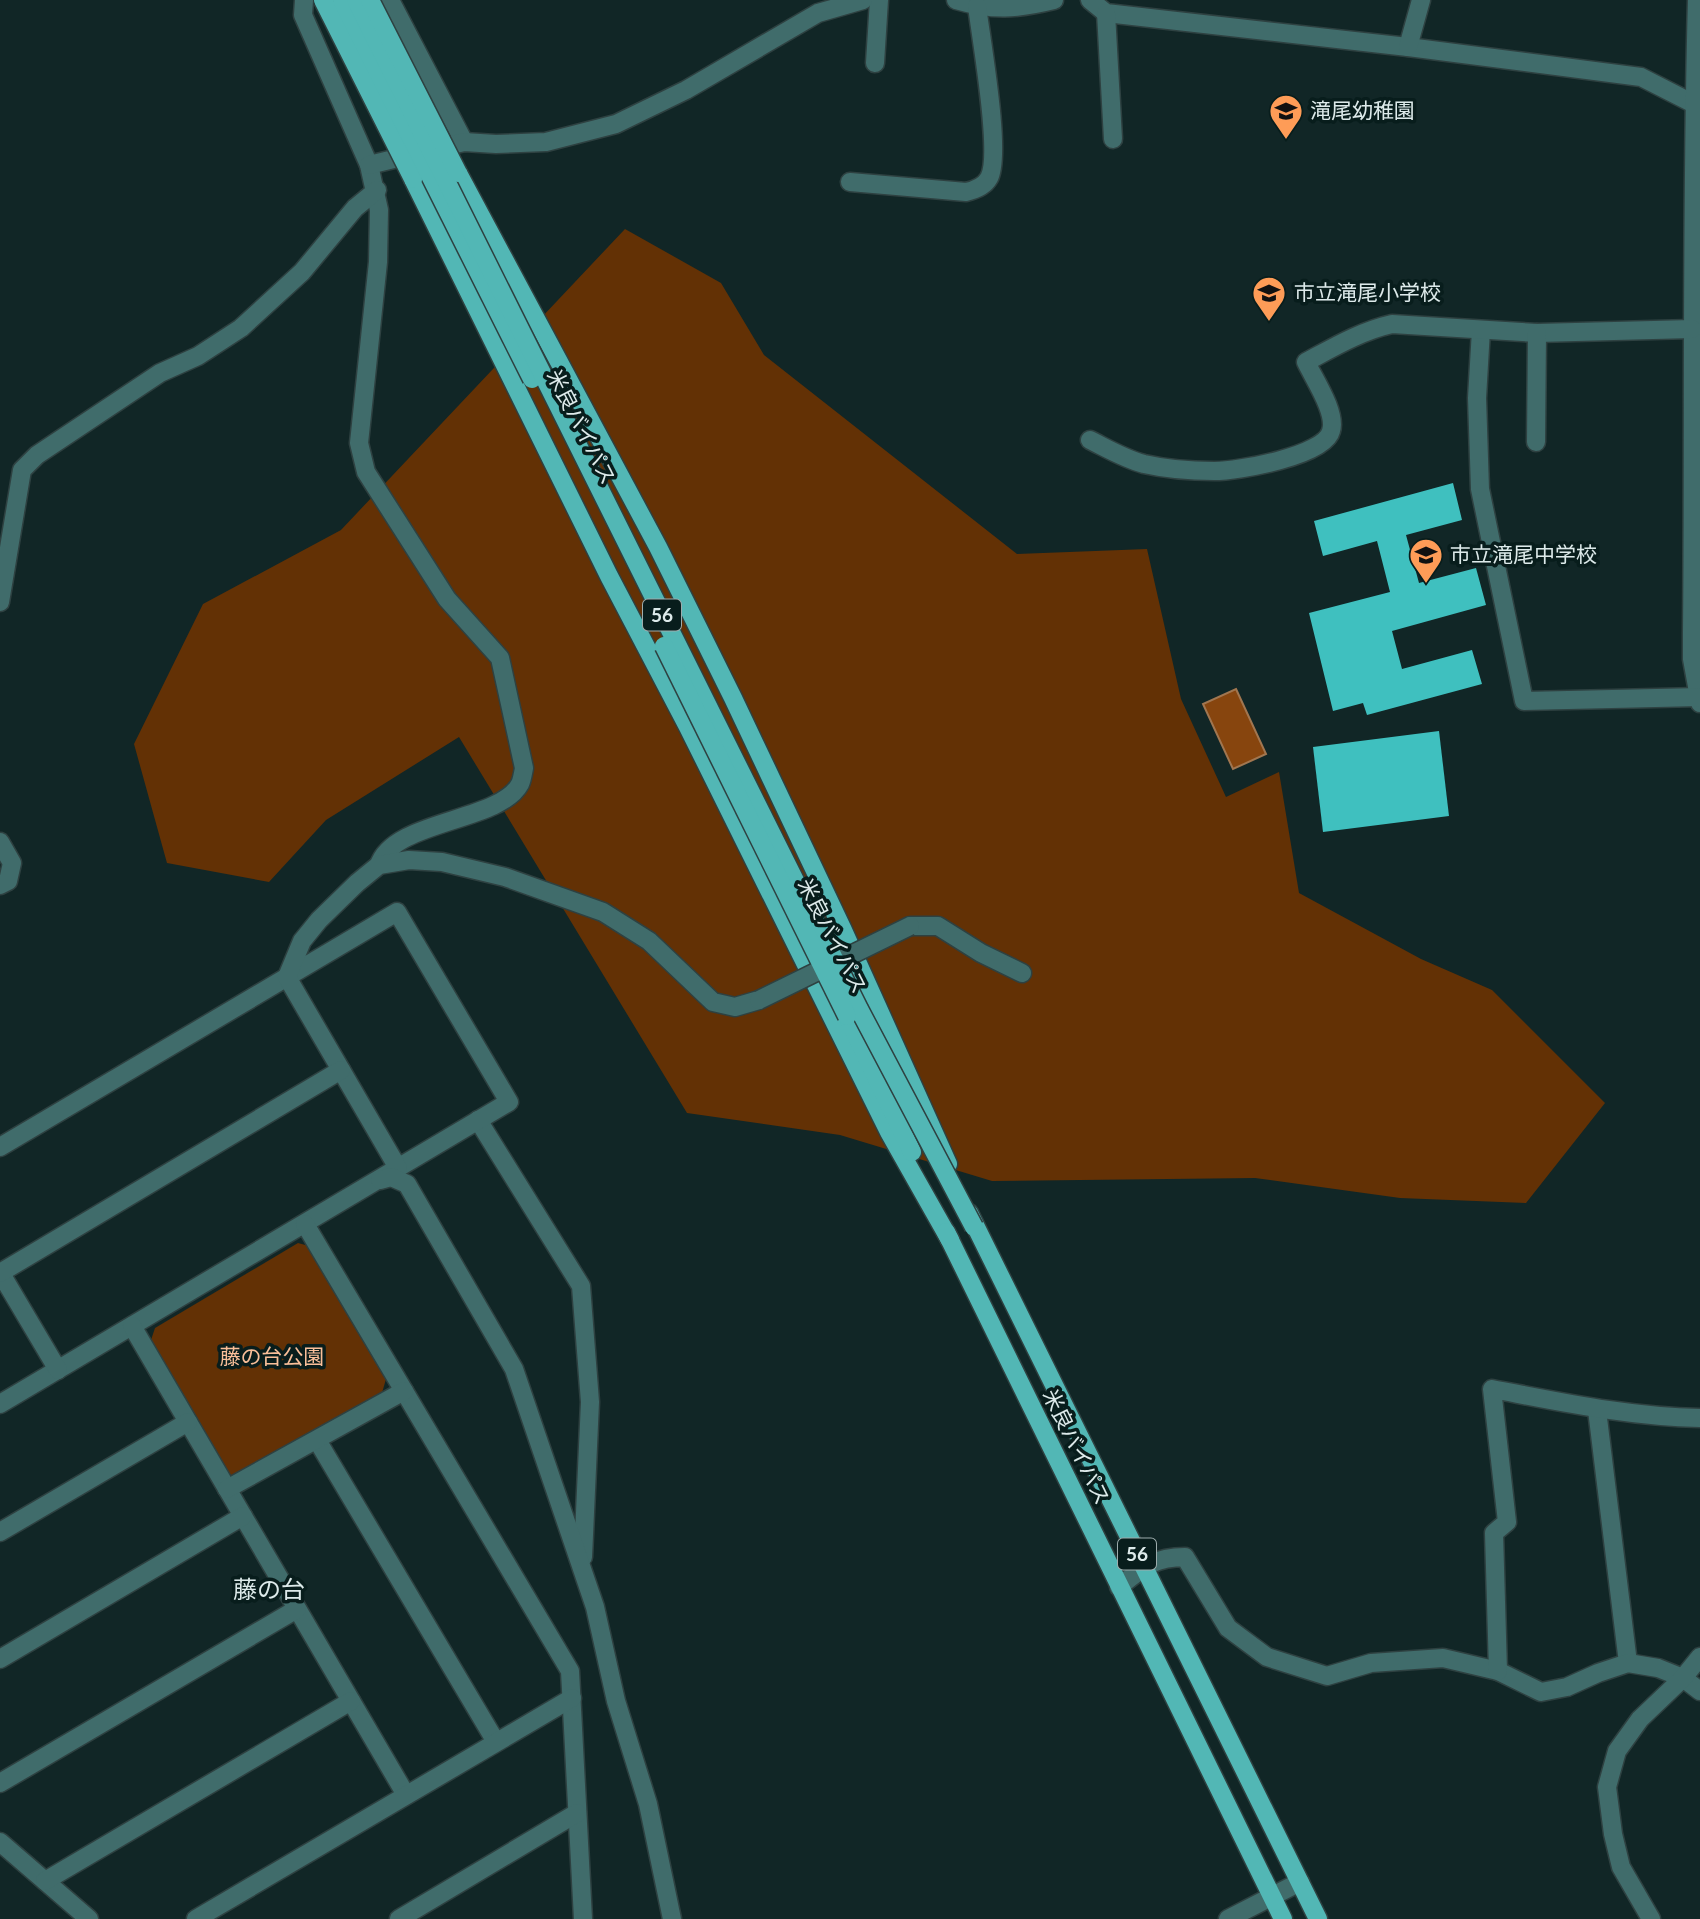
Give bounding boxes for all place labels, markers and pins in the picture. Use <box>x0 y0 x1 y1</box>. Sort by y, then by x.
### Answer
school or university icon: 滝尾幼稚園 <box>1267 92 1305 141</box>
place label: 滝尾幼稚園 <box>1310 97 1415 122</box>
school or university icon: 市立滝尾小学校 <box>1250 274 1288 323</box>
place label: 市立滝尾小学校 <box>1294 279 1441 304</box>
school or university icon: 市立滝尾中学校 <box>1407 536 1445 585</box>
place label: 市立滝尾中学校 <box>1450 541 1597 566</box>

